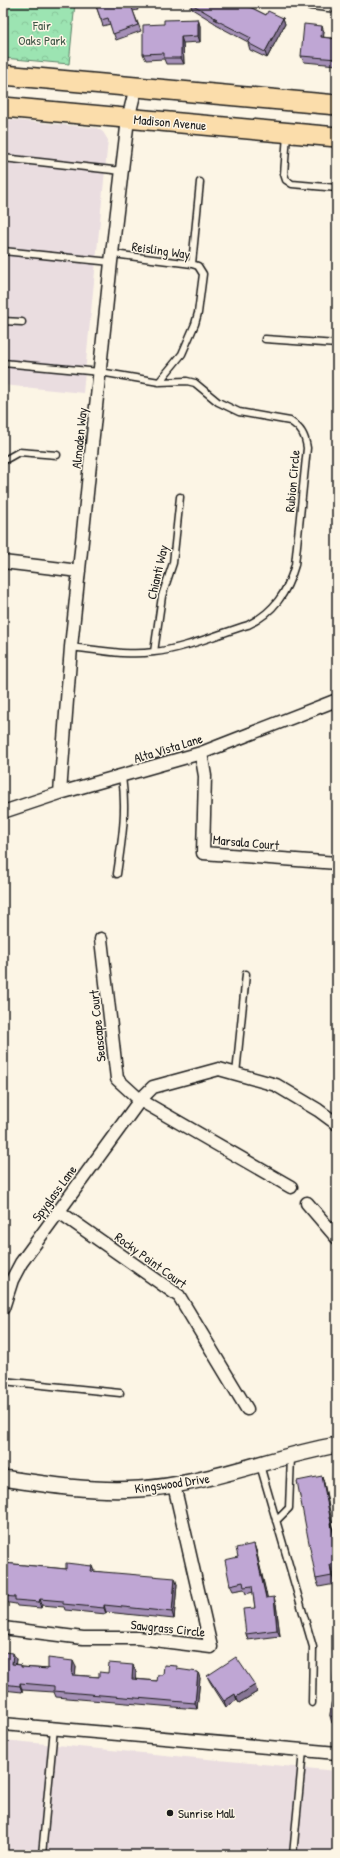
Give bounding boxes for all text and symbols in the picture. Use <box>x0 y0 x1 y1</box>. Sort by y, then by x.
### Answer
park label: Fair Oaks Park <box>18 16 66 49</box>
street label: Madison Avenue <box>133 110 207 134</box>
street label: Reisling Way <box>131 237 192 263</box>
street label: Almaden Way <box>67 406 91 469</box>
street label: Rubion Circle <box>280 449 304 513</box>
street label: Chianti Way <box>142 542 172 601</box>
street label: Alta Vista Lane <box>131 729 205 767</box>
street label: Marsala Court <box>212 830 280 854</box>
street label: Seascape Court <box>84 989 110 1063</box>
street label: Spyglass Lane <box>28 1161 80 1225</box>
street label: Rocky Point Court <box>111 1228 191 1293</box>
street label: Kingswood Drive <box>133 1469 211 1497</box>
street label: Sawgrass Circle <box>130 1615 206 1641</box>
place label: Sunrise Mall <box>178 1804 235 1822</box>
marker: Sunrise Mall <box>165 1808 175 1818</box>

